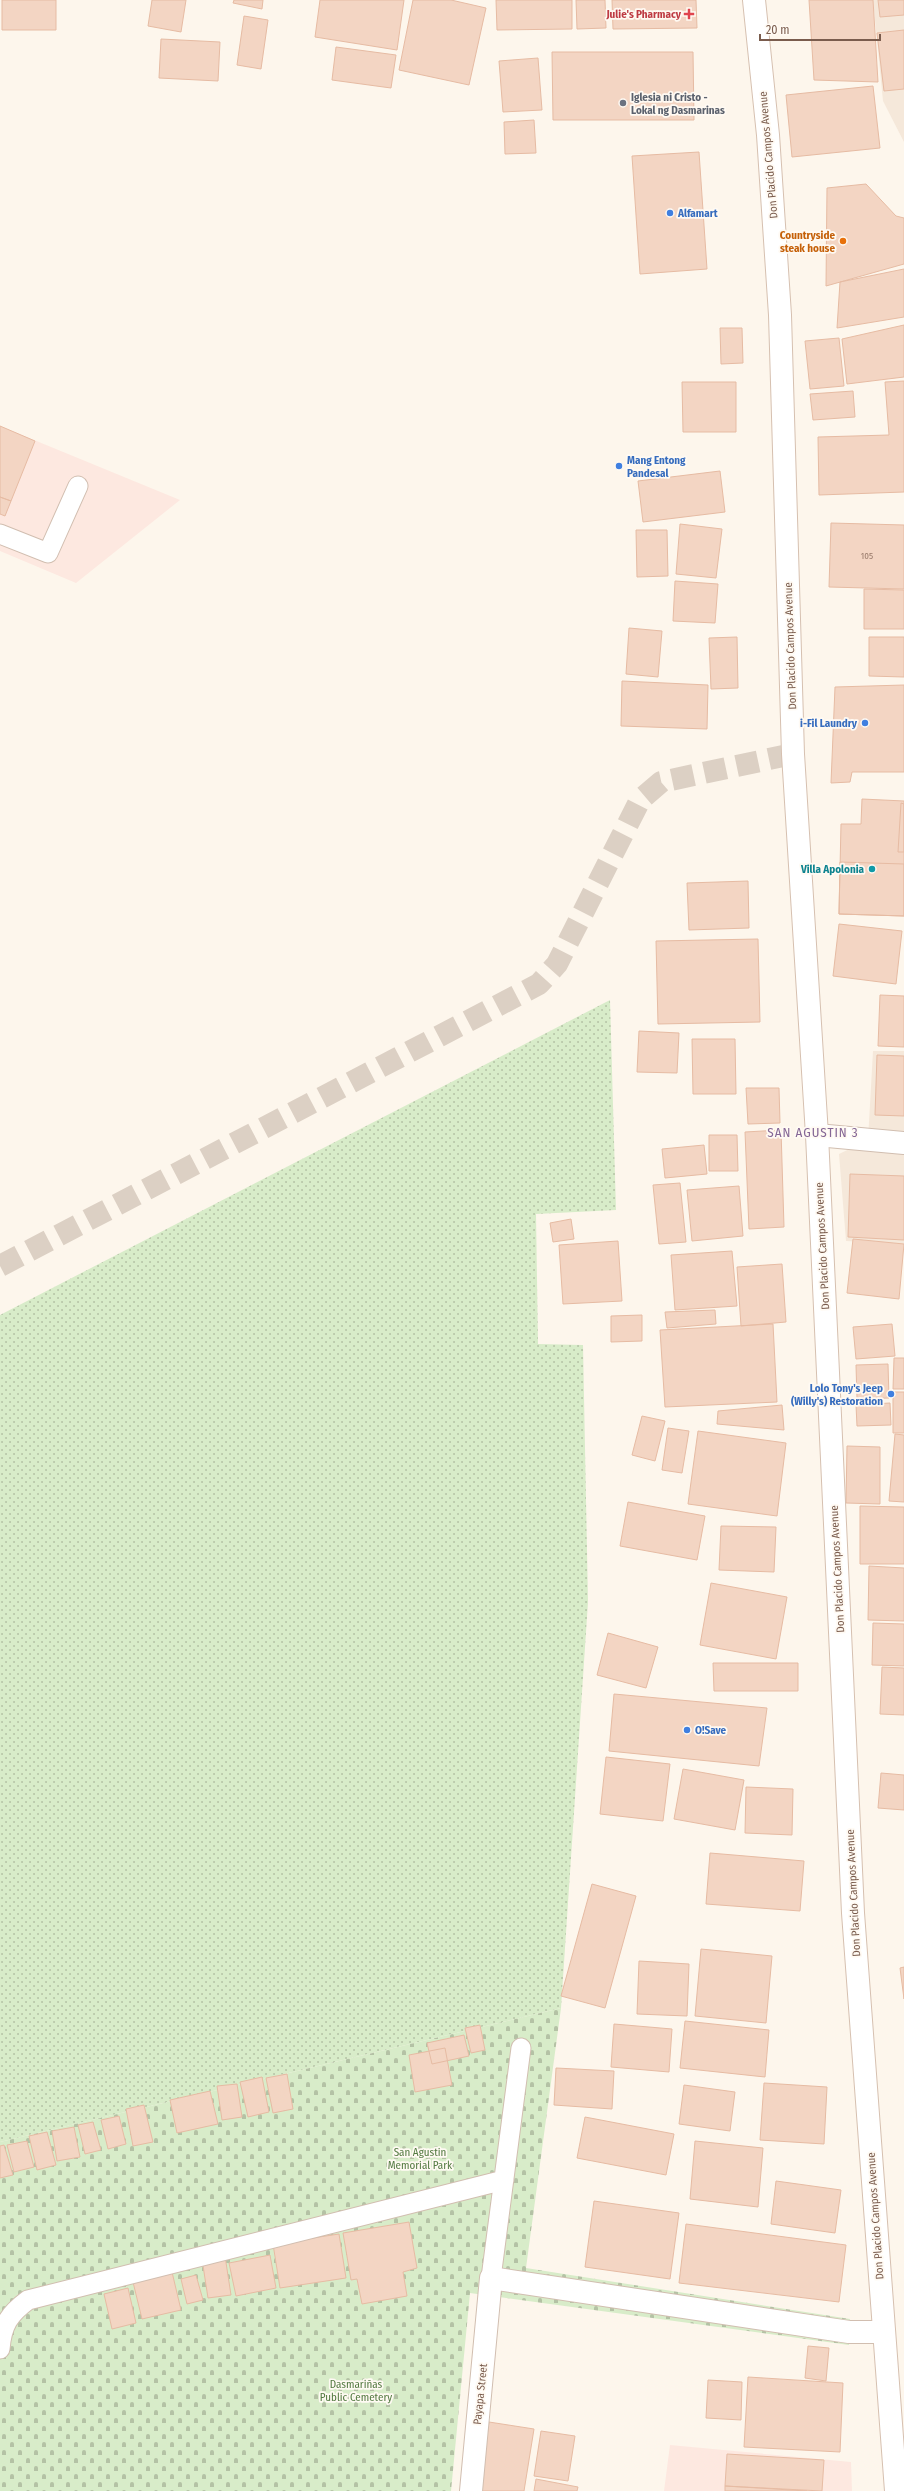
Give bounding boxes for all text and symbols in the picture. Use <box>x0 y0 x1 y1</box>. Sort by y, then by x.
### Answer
place label: Julie's Pharmacy <box>605 8 682 21</box>
marker: Julie's Pharmacy <box>684 9 694 19</box>
scale bar <box>760 16 880 42</box>
text: 20 m <box>766 23 790 37</box>
place label: Iglesia ni Cristo - Lokal ng Dasmarinas <box>631 91 725 117</box>
street label: Don Placido Campos Avenue <box>756 91 781 219</box>
marker: Iglesia ni Cristo - Lokal ng Dasmarinas <box>618 98 628 108</box>
place label: Alfamart <box>677 207 718 220</box>
marker: Alfamart <box>665 208 675 218</box>
place label: Countryside steak house <box>780 229 835 255</box>
marker: Countryside steak house <box>838 236 848 246</box>
place label: Mang Entong Pandesal <box>627 454 686 480</box>
marker: Mang Entong Pandesal <box>614 461 624 471</box>
house number: 105 <box>861 551 873 561</box>
street label: Don Placido Campos Avenue <box>782 582 799 710</box>
place label: i-Fil Laundry <box>800 717 858 730</box>
marker: i-Fil Laundry <box>860 718 870 728</box>
place label: Villa Apolonia <box>800 863 865 876</box>
marker: Villa Apolonia <box>867 864 877 874</box>
district label: SAN AGUSTIN 3 <box>767 1125 859 1140</box>
street label: Don Placido Campos Avenue <box>813 1182 832 1310</box>
place label: Lolo Tony's Jeep (Willy's) Restoration <box>791 1382 883 1408</box>
marker: Lolo Tony's Jeep (Willy's) Restoration <box>886 1389 896 1399</box>
street label: Don Placido Campos Avenue <box>828 1505 847 1633</box>
place label: O!Save <box>695 1724 727 1737</box>
marker: O!Save <box>682 1725 692 1735</box>
street label: Don Placido Campos Avenue <box>844 1829 863 1957</box>
park label: San Agustin Memorial Park <box>388 2146 453 2172</box>
street label: Don Placido Campos Avenue <box>865 2152 886 2280</box>
street label: Payapa Street <box>471 2362 490 2425</box>
park label: Dasmariñas Public Cemetery <box>320 2378 392 2404</box>

